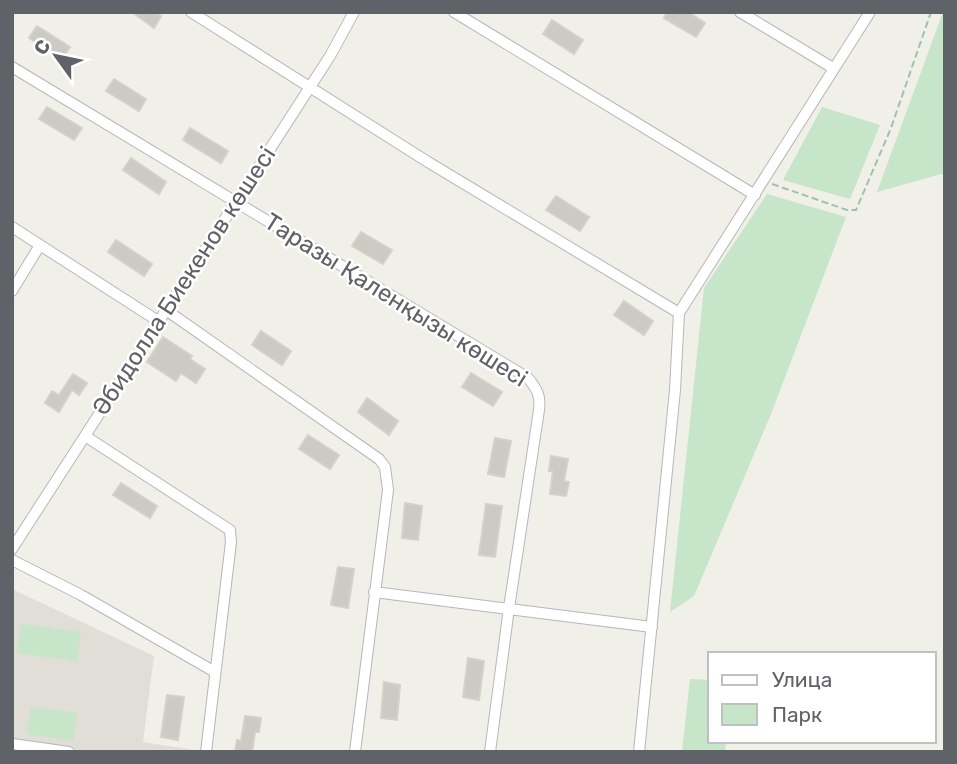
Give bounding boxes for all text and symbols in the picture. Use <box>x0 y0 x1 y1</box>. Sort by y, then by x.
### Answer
north arrow <box>21 21 91 91</box>
text: С <box>29 35 55 59</box>
street label: Әбидолла Биекенов көшесі <box>87 142 281 420</box>
street label: Таразы Қаленқызы көшесі <box>259 207 533 393</box>
legend <box>708 652 936 743</box>
text: Улица <box>772 667 832 692</box>
text: Парк <box>772 702 822 727</box>

